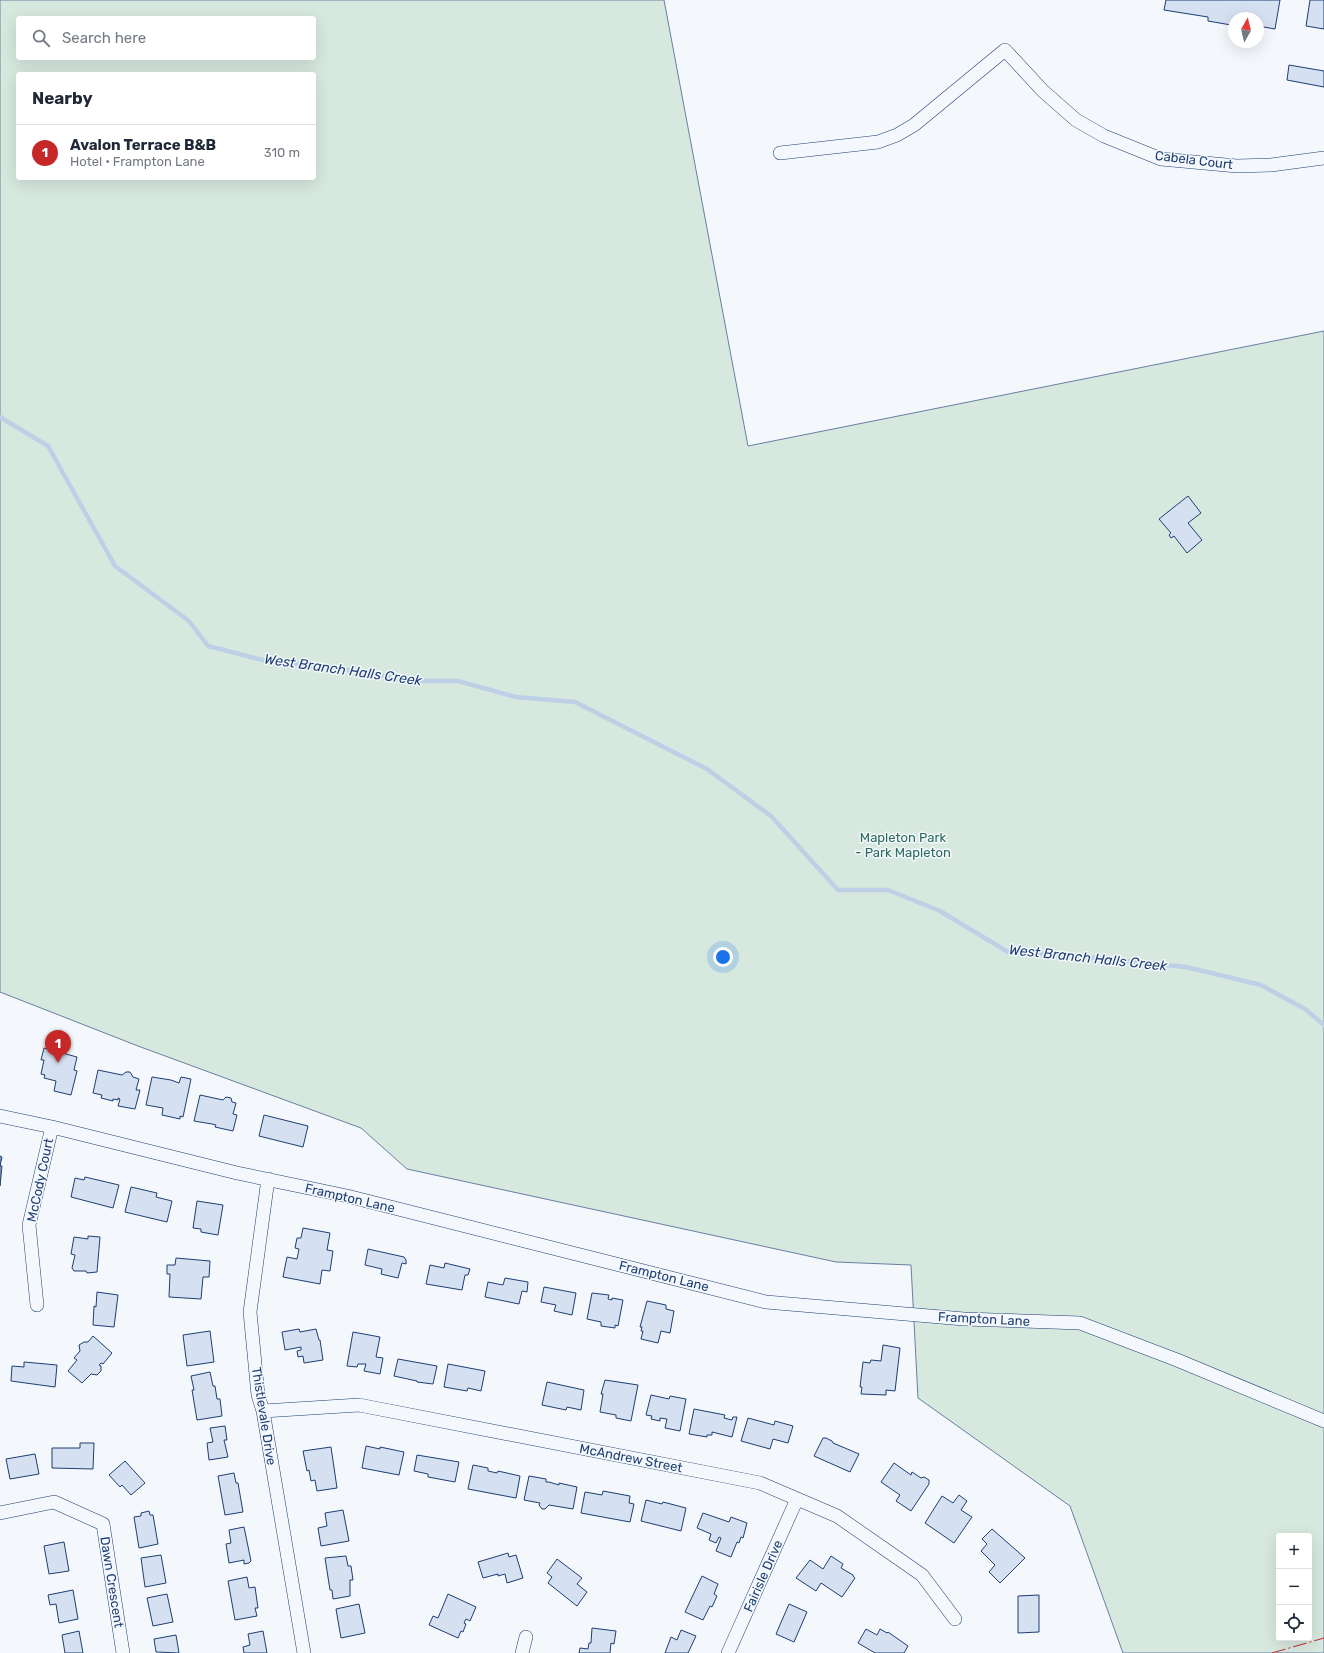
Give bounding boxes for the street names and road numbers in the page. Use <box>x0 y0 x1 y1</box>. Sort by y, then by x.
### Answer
street label: Cabela Court <box>1154 148 1234 172</box>
street label: McCody Court <box>24 1137 56 1223</box>
street label: Frampton Lane <box>304 1180 396 1216</box>
street label: Frampton Lane <box>618 1258 710 1294</box>
street label: Frampton Lane <box>938 1309 1030 1329</box>
street label: Thistlevale Drive <box>249 1366 279 1466</box>
street label: McAndrew Street <box>578 1441 684 1475</box>
street label: Dawn Crescent <box>97 1535 127 1629</box>
street label: Fairisle Drive <box>740 1538 786 1614</box>

